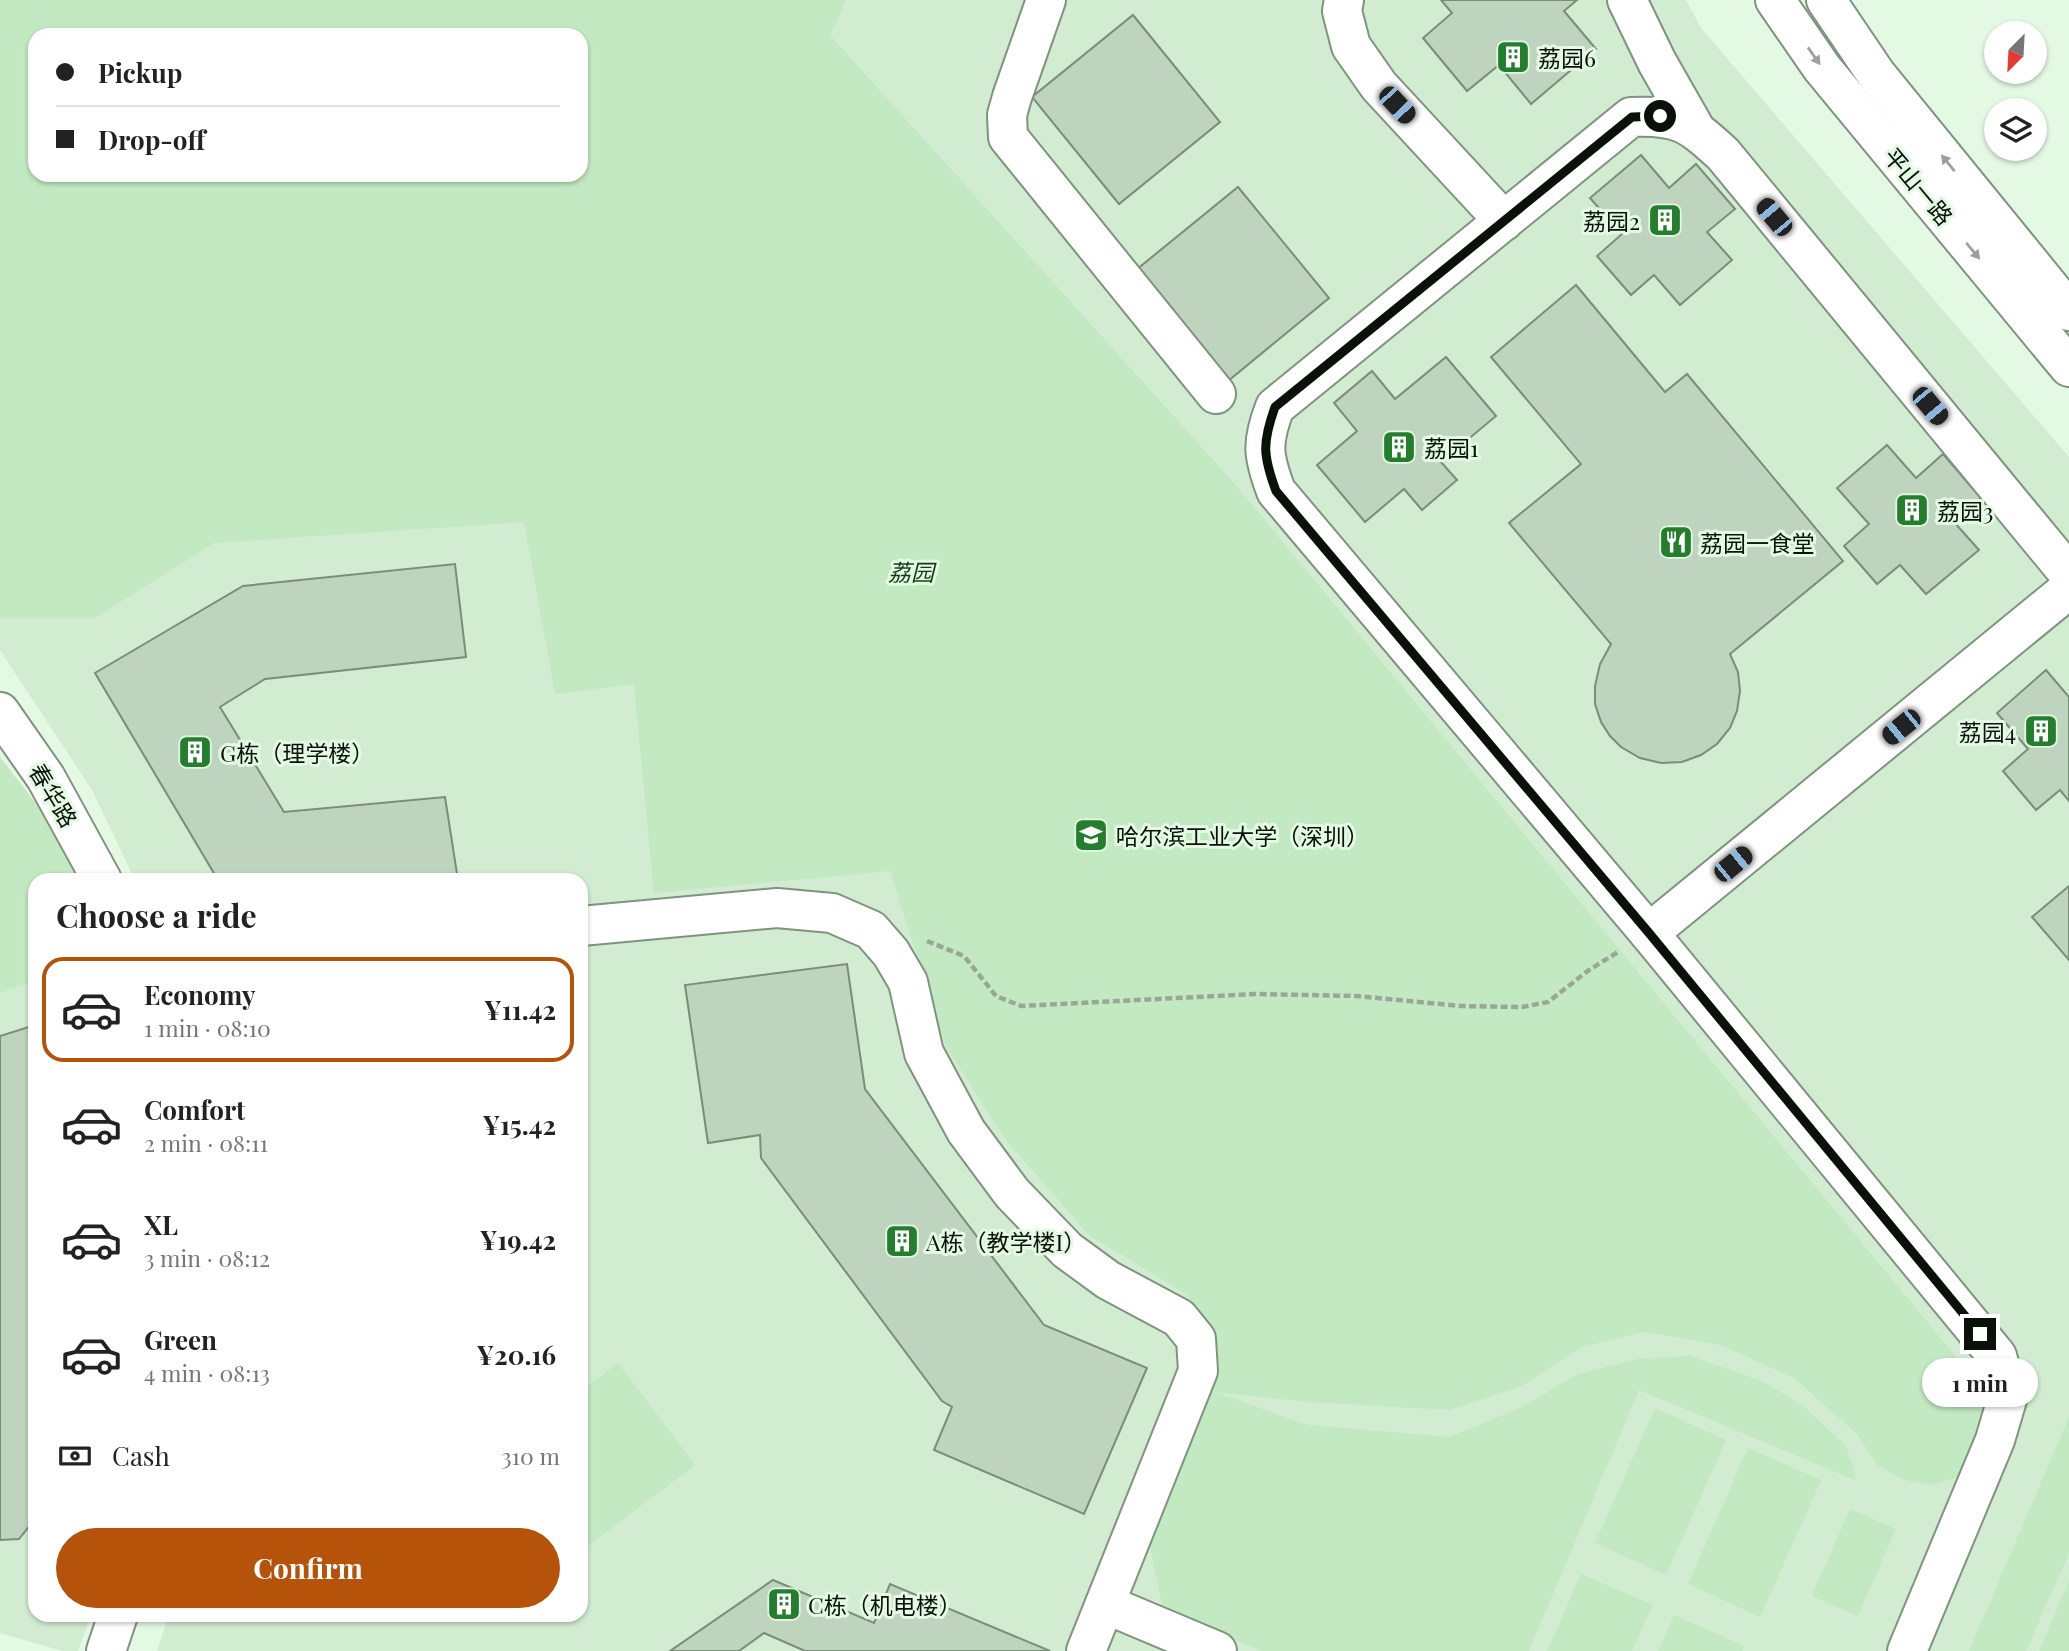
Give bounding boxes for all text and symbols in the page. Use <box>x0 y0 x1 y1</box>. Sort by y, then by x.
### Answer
north arrow <box>1984 21 2048 84</box>
map controls <box>1984 21 2047 161</box>
building icon: 荔园6 <box>1494 38 1532 76</box>
place label: 荔园6 <box>1538 42 1596 73</box>
one-way arrow <box>1807 47 1821 65</box>
text: Pickup <box>98 55 182 90</box>
car <box>1375 82 1420 128</box>
button: layers <box>1984 98 2047 161</box>
route start <box>1644 100 1676 132</box>
text: Drop-off <box>98 122 205 157</box>
street label: 平山一路 <box>1878 141 1960 231</box>
one-way arrow <box>1941 154 1956 172</box>
car <box>1753 194 1796 240</box>
building icon: 荔园2 <box>1646 201 1684 239</box>
place label: 荔园2 <box>1583 205 1640 236</box>
one-way arrow <box>1965 243 1980 260</box>
car <box>1909 383 1952 429</box>
building icon: 荔园1 <box>1380 428 1418 466</box>
place label: 荔园1 <box>1424 432 1479 463</box>
building icon: 荔园3 <box>1893 491 1931 529</box>
place label: 荔园3 <box>1937 495 1993 526</box>
restaurant icon: 荔园一食堂 <box>1657 523 1695 561</box>
place label: 荔园一食堂 <box>1700 527 1815 558</box>
park label: 荔园 <box>888 556 937 587</box>
car <box>1879 706 1924 748</box>
building icon: 荔园4 <box>2022 712 2060 750</box>
place label: 荔园4 <box>1959 716 2016 747</box>
building icon: G栋（理学楼） <box>176 733 214 771</box>
place label: G栋（理学楼） <box>220 737 374 768</box>
street label: 春华路 <box>23 757 85 833</box>
school or university icon: 哈尔滨工业大学（深圳） <box>1072 816 1110 854</box>
place label: 哈尔滨工业大学（深圳） <box>1116 820 1369 851</box>
car <box>1711 843 1756 885</box>
text: Choose a ride <box>56 893 257 936</box>
text: Economy <box>144 977 255 1012</box>
icon: car <box>60 978 123 1041</box>
text: ¥11.42 <box>484 992 556 1027</box>
text: 1 min · 08:10 <box>144 1012 271 1043</box>
text: Comfort <box>144 1092 245 1127</box>
icon: car <box>60 1093 123 1156</box>
text: ¥15.42 <box>482 1107 556 1142</box>
text: 2 min · 08:11 <box>144 1127 268 1158</box>
text: XL <box>144 1207 178 1242</box>
icon: car <box>60 1208 123 1271</box>
text: ¥19.42 <box>480 1222 556 1257</box>
building icon: A栋（教学楼I） <box>883 1222 921 1260</box>
place label: A栋（教学楼I） <box>925 1226 1086 1257</box>
text: 3 min · 08:12 <box>144 1242 270 1273</box>
route end <box>1964 1318 1996 1350</box>
text: Green <box>144 1322 217 1357</box>
icon: car <box>60 1323 123 1386</box>
text: ¥20.16 <box>476 1337 556 1372</box>
text: 4 min · 08:13 <box>144 1357 270 1388</box>
callout: 1 min <box>1922 1358 2038 1408</box>
text: 1 min <box>1952 1367 2008 1398</box>
icon: cash <box>56 1437 94 1475</box>
text: Cash <box>112 1438 170 1473</box>
text: 310 m <box>501 1440 560 1471</box>
button: Confirm <box>56 1528 560 1608</box>
building icon: C栋（机电楼） <box>765 1585 803 1623</box>
place label: C栋（机电楼） <box>808 1589 962 1620</box>

